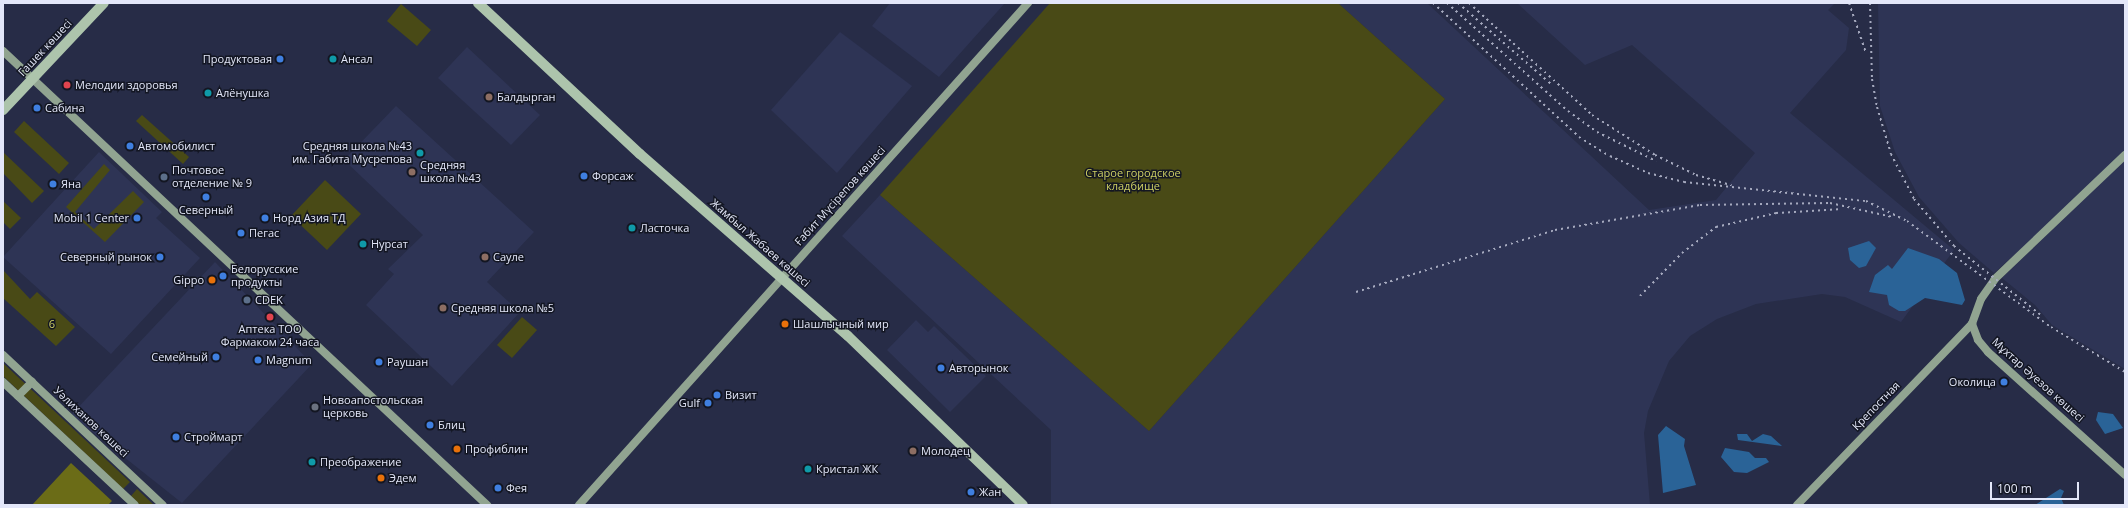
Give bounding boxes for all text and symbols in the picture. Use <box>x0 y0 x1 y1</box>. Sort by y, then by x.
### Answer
street label: Гашек көшесі <box>15 17 75 79</box>
place label: Продуктовая <box>203 52 272 66</box>
place label: Ансал <box>341 52 373 66</box>
marker: Продуктовая <box>275 54 285 64</box>
marker: Ансал <box>328 54 338 64</box>
place label: Мелодии здоровья <box>75 78 178 92</box>
marker: Мелодии здоровья <box>62 80 72 90</box>
place label: Алёнушка <box>216 86 269 100</box>
marker: Алёнушка <box>203 88 213 98</box>
place label: Балдырган <box>497 90 555 104</box>
marker: Балдырган <box>484 92 494 102</box>
place label: Сабина <box>45 101 85 115</box>
marker: Сабина <box>32 103 42 113</box>
place label: Автомобилист <box>138 139 215 153</box>
place label: Средняя школа №43 им. Габита Мусрепова <box>292 140 412 166</box>
marker: Автомобилист <box>125 141 135 151</box>
street label: Ғабит Мүсірепов көшесі <box>792 144 888 248</box>
marker: Средняя школа №43 им. Габита Мусрепова <box>415 148 425 158</box>
place label: Средняя школа №43 <box>420 159 481 185</box>
place label: Почтовое отделение № 9 <box>172 164 252 190</box>
marker: Средняя школа №43 <box>407 167 417 177</box>
park label: Старое городское кладбище <box>1085 167 1181 193</box>
place label: Форсаж <box>592 169 634 183</box>
marker: Форсаж <box>579 171 589 181</box>
marker: Почтовое отделение № 9 <box>159 172 169 182</box>
place label: Яна <box>61 177 81 191</box>
marker: Яна <box>48 179 58 189</box>
marker: Северный <box>201 192 211 202</box>
street label: Жамбыл Жабаев көшесі <box>708 196 812 290</box>
place label: Северный <box>179 203 233 217</box>
place label: Mobil 1 Center <box>54 211 129 225</box>
place label: Норд Азия ТД <box>273 211 345 225</box>
marker: Mobil 1 Center <box>132 213 142 223</box>
marker: Норд Азия ТД <box>260 213 270 223</box>
place label: Ласточка <box>640 221 689 235</box>
marker: Ласточка <box>627 223 637 233</box>
place label: Пегас <box>249 226 279 240</box>
marker: Пегас <box>236 228 246 238</box>
place label: Нурсат <box>371 237 408 251</box>
marker: Нурсат <box>358 239 368 249</box>
place label: Северный рынок <box>60 250 152 264</box>
place label: Сауле <box>493 250 524 264</box>
marker: Северный рынок <box>155 252 165 262</box>
marker: Сауле <box>480 252 490 262</box>
place label: Белорусские продукты <box>231 263 298 289</box>
marker: Белорусские продукты <box>218 271 228 281</box>
place label: Gippo <box>173 273 204 287</box>
marker: Gippo <box>207 275 217 285</box>
place label: CDEK <box>255 293 283 307</box>
marker: CDEK <box>242 295 252 305</box>
place label: Средняя школа №5 <box>451 301 554 315</box>
marker: Средняя школа №5 <box>438 303 448 313</box>
marker: Аптека ТОО Фармаком 24 часа <box>265 312 275 322</box>
park label: 6 <box>49 317 55 331</box>
place label: Шашлычный мир <box>793 317 889 331</box>
marker: Шашлычный мир <box>780 319 790 329</box>
place label: Аптека ТОО Фармаком 24 часа <box>221 323 319 349</box>
street label: Мұхтар Әуезов көшесі <box>1989 335 2087 425</box>
place label: Семейный <box>151 350 208 364</box>
marker: Семейный <box>211 352 221 362</box>
place label: Magnum <box>266 353 312 367</box>
marker: Magnum <box>253 355 263 365</box>
place label: Раушан <box>387 355 428 369</box>
marker: Раушан <box>374 357 384 367</box>
place label: Авторынок <box>949 361 1009 375</box>
marker: Авторынок <box>936 363 946 373</box>
place label: Околица <box>1949 375 1996 389</box>
marker: Околица <box>1999 377 2009 387</box>
street label: Крепостная <box>1849 379 1903 433</box>
street label: Уәлиханов көшесі <box>51 384 131 460</box>
place label: Визит <box>725 388 757 402</box>
marker: Визит <box>712 390 722 400</box>
place label: Новоапостольская церковь <box>323 394 423 420</box>
place label: Gulf <box>679 396 700 410</box>
marker: Gulf <box>703 398 713 408</box>
marker: Новоапостольская церковь <box>310 402 320 412</box>
place label: Блиц <box>438 418 465 432</box>
marker: Блиц <box>425 420 435 430</box>
place label: Строймарт <box>184 430 243 444</box>
marker: Строймарт <box>171 432 181 442</box>
place label: Профиблин <box>465 442 528 456</box>
marker: Профиблин <box>452 444 462 454</box>
place label: Молодец <box>921 444 970 458</box>
marker: Молодец <box>908 446 918 456</box>
place label: Преображение <box>320 455 401 469</box>
marker: Преображение <box>307 457 317 467</box>
place label: Кристал ЖК <box>816 462 878 476</box>
marker: Кристал ЖК <box>803 464 813 474</box>
place label: Эдем <box>389 471 416 485</box>
marker: Эдем <box>376 473 386 483</box>
scale bar <box>1992 474 2081 500</box>
text: 100 m <box>1997 480 2032 497</box>
place label: Фея <box>506 481 527 495</box>
marker: Фея <box>493 483 503 493</box>
place label: Жан <box>979 485 1001 499</box>
marker: Жан <box>966 487 976 497</box>

